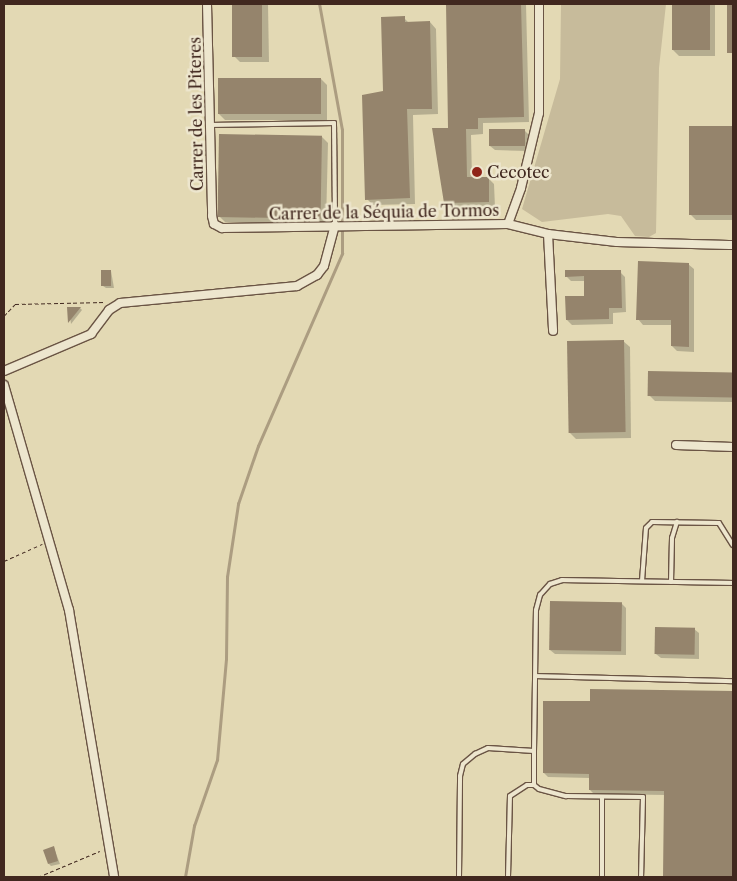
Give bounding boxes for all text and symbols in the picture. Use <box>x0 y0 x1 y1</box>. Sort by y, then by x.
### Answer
street label: Carrer de les Piteres <box>185 37 207 191</box>
place label: Cecotec <box>487 162 550 182</box>
marker: Cecotec <box>471 166 483 178</box>
street label: Carrer de la Séquia de Tormos <box>268 200 500 224</box>

